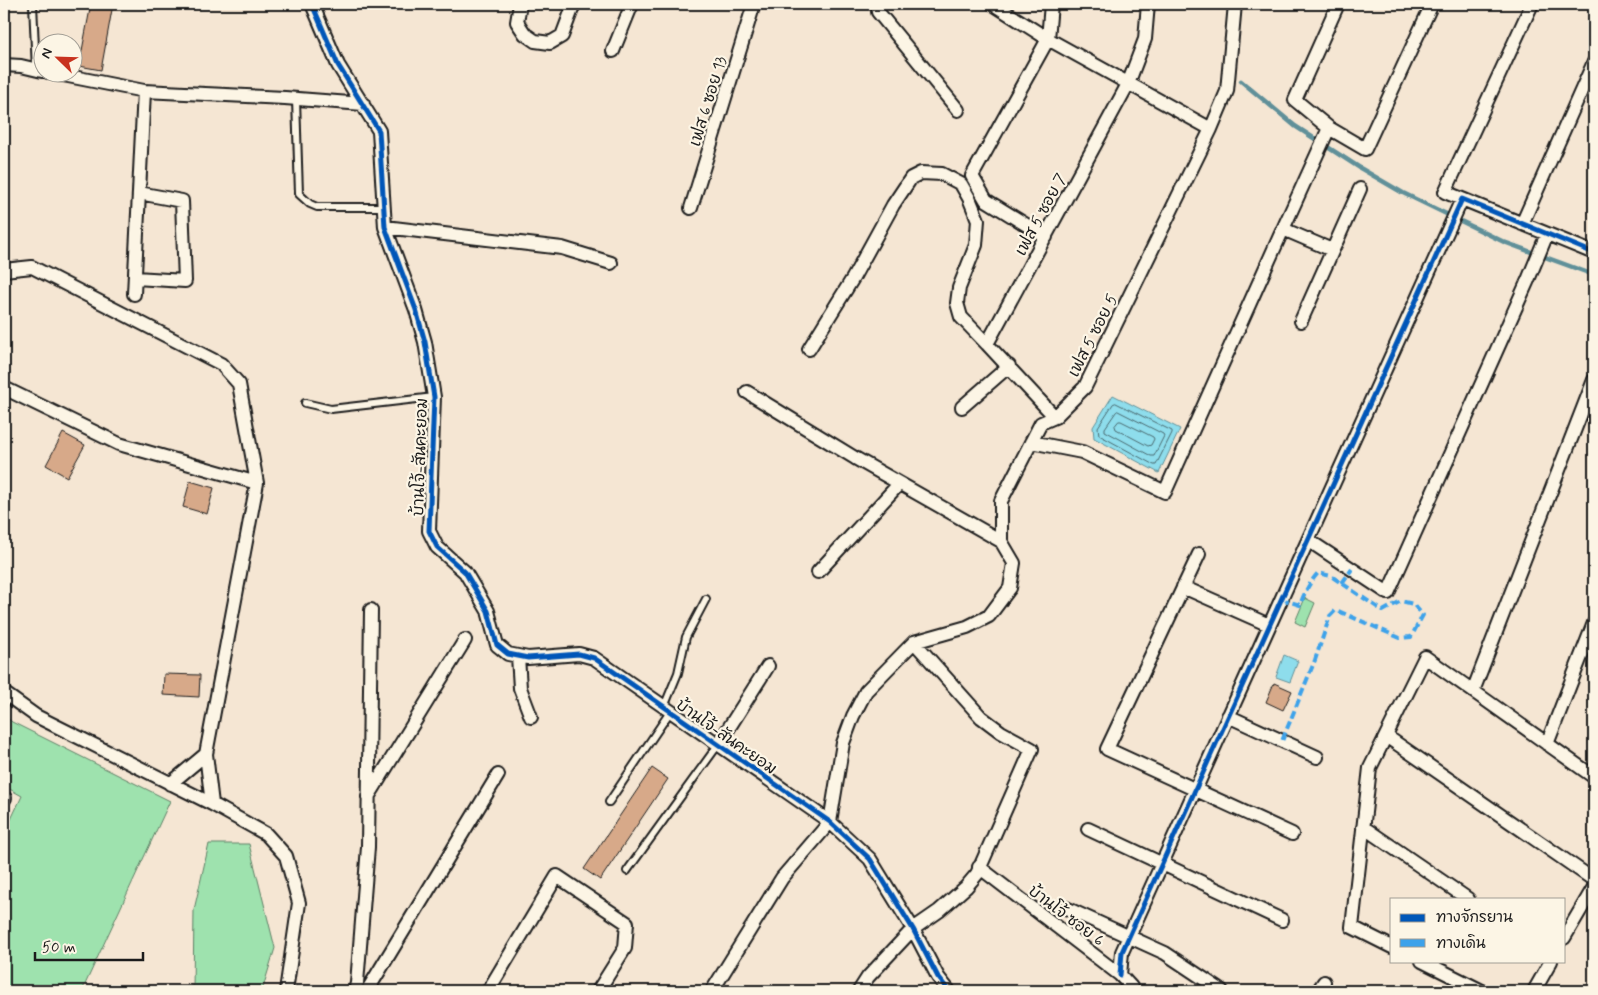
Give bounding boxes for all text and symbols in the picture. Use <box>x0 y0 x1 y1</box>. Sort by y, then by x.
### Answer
north arrow <box>32 32 82 82</box>
text: N <box>37 46 57 61</box>
street label: เฟส 6 ซอย 13 <box>685 54 732 149</box>
street label: เฟส 5 ซอย 7 <box>1011 170 1072 259</box>
street label: เฟส 5 ซอย 5 <box>1064 291 1123 381</box>
street label: บ้านโจ้-สันคะยอม <box>406 398 433 516</box>
street label: บ้านโจ้-สันคะยอม <box>672 693 782 780</box>
street label: บ้านโจ้ ซอย 6 <box>1024 879 1109 952</box>
legend <box>1390 898 1566 962</box>
text: ทางจักรยาน <box>1436 908 1513 928</box>
scale bar <box>35 930 142 962</box>
text: ทางเดิน <box>1436 934 1486 954</box>
text: 50 m <box>42 938 76 958</box>

